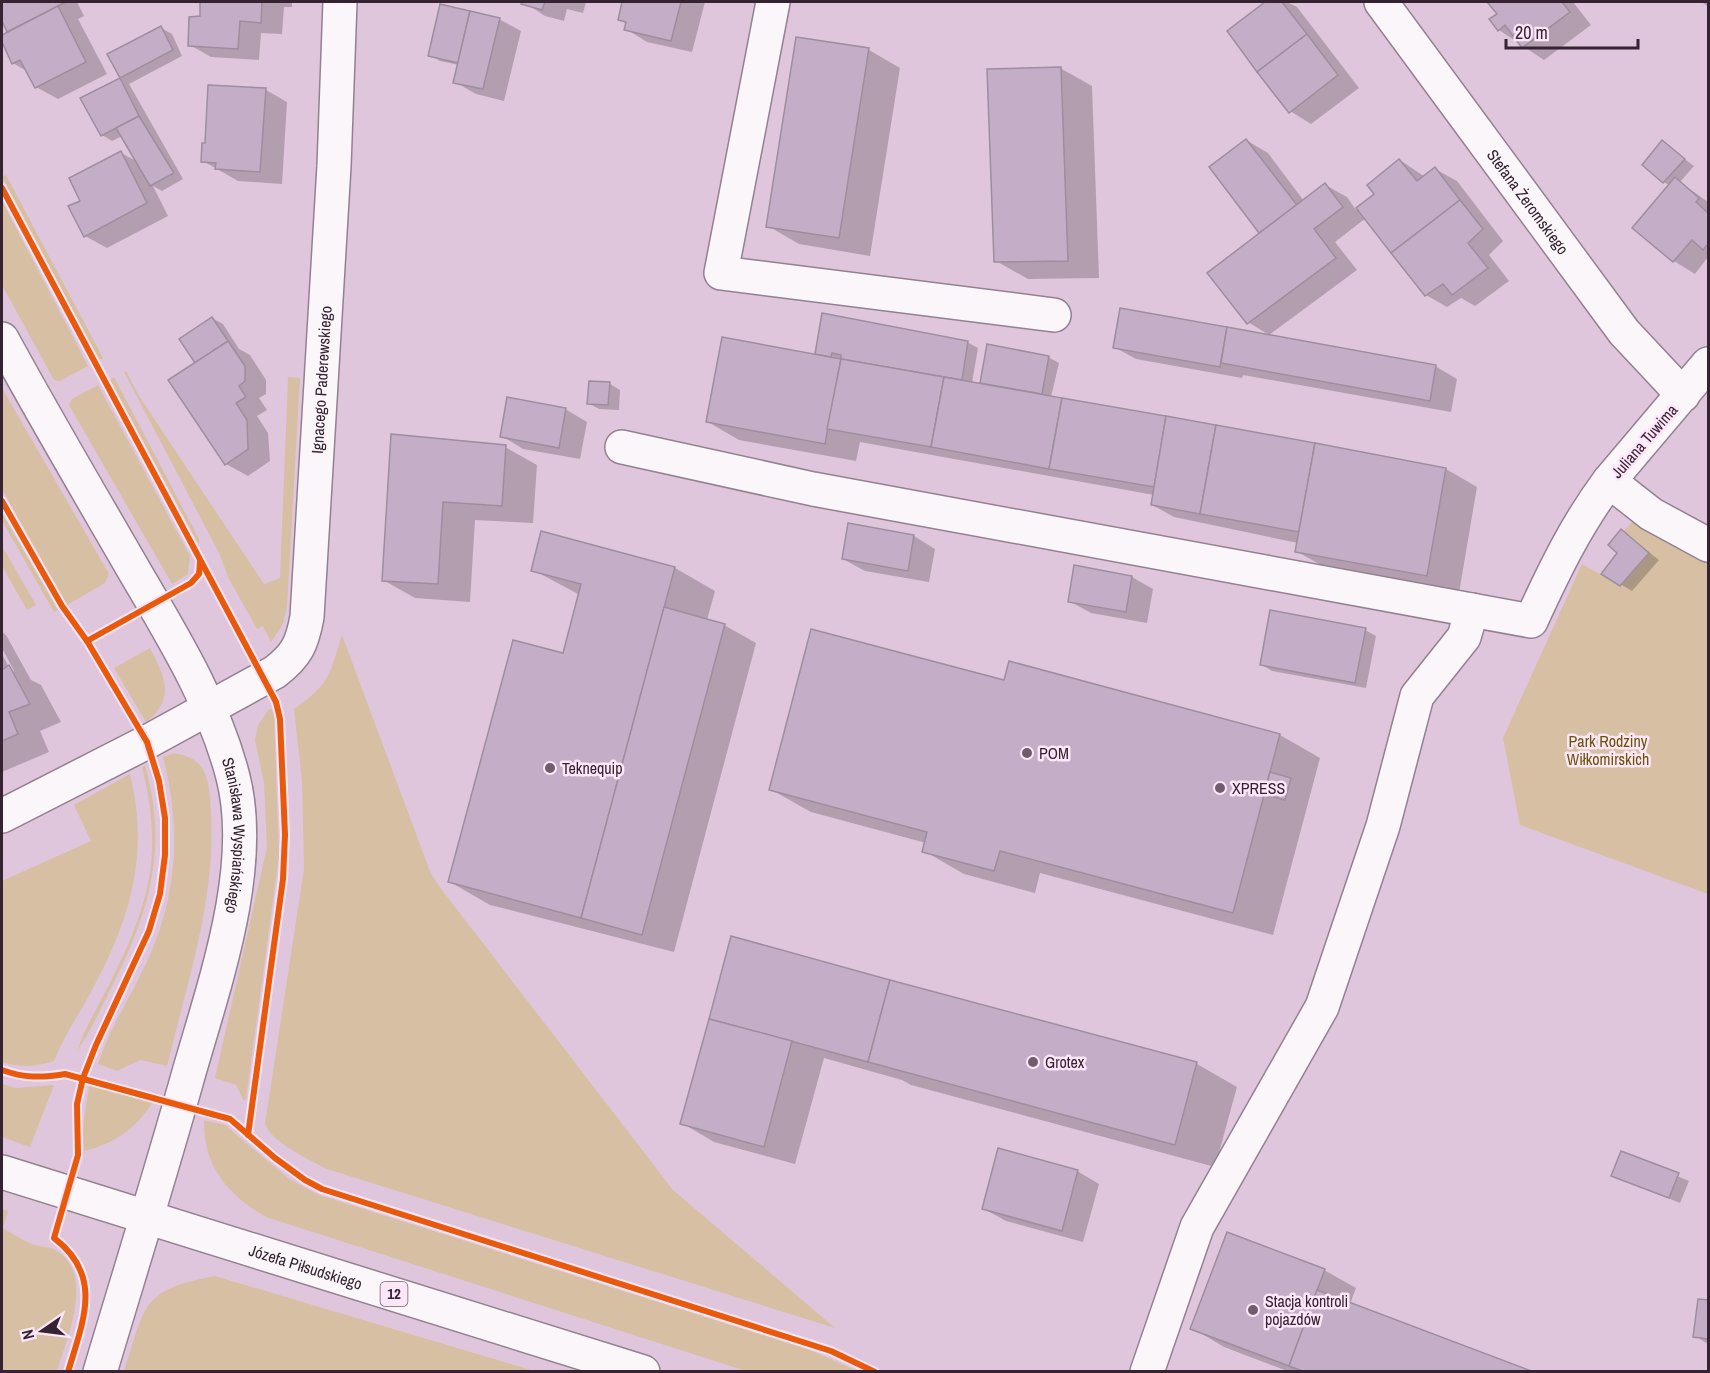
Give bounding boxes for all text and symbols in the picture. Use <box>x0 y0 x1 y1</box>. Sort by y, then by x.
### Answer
scale bar <box>1506 12 1638 50</box>
text: 20 m <box>1515 20 1548 45</box>
street label: Stefana Żeromskiego <box>1482 145 1574 259</box>
street label: Ignacego Paderewskiego <box>306 305 337 454</box>
street label: Juliana Tuwima <box>1606 399 1683 483</box>
park label: Park Rodziny Wiłkomirskich <box>1567 730 1649 770</box>
place label: POM <box>1039 742 1069 764</box>
marker: POM <box>1020 746 1034 760</box>
street label: Stanisława Wyspiańskiego <box>217 755 251 915</box>
place label: Teknequip <box>562 757 623 779</box>
marker: Teknequip <box>543 761 557 775</box>
place label: XPRESS <box>1232 777 1285 799</box>
marker: XPRESS <box>1213 781 1227 795</box>
place label: Grotex <box>1045 1051 1085 1073</box>
marker: Grotex <box>1026 1055 1040 1069</box>
street label: Józefa Piłsudskiego <box>246 1239 365 1295</box>
road number: 12 <box>380 1282 408 1306</box>
place label: Stacja kontroli pojazdów <box>1265 1290 1348 1330</box>
north arrow <box>12 1301 72 1361</box>
marker: Stacja kontroli pojazdów <box>1246 1303 1260 1317</box>
text: N <box>16 1327 39 1342</box>

